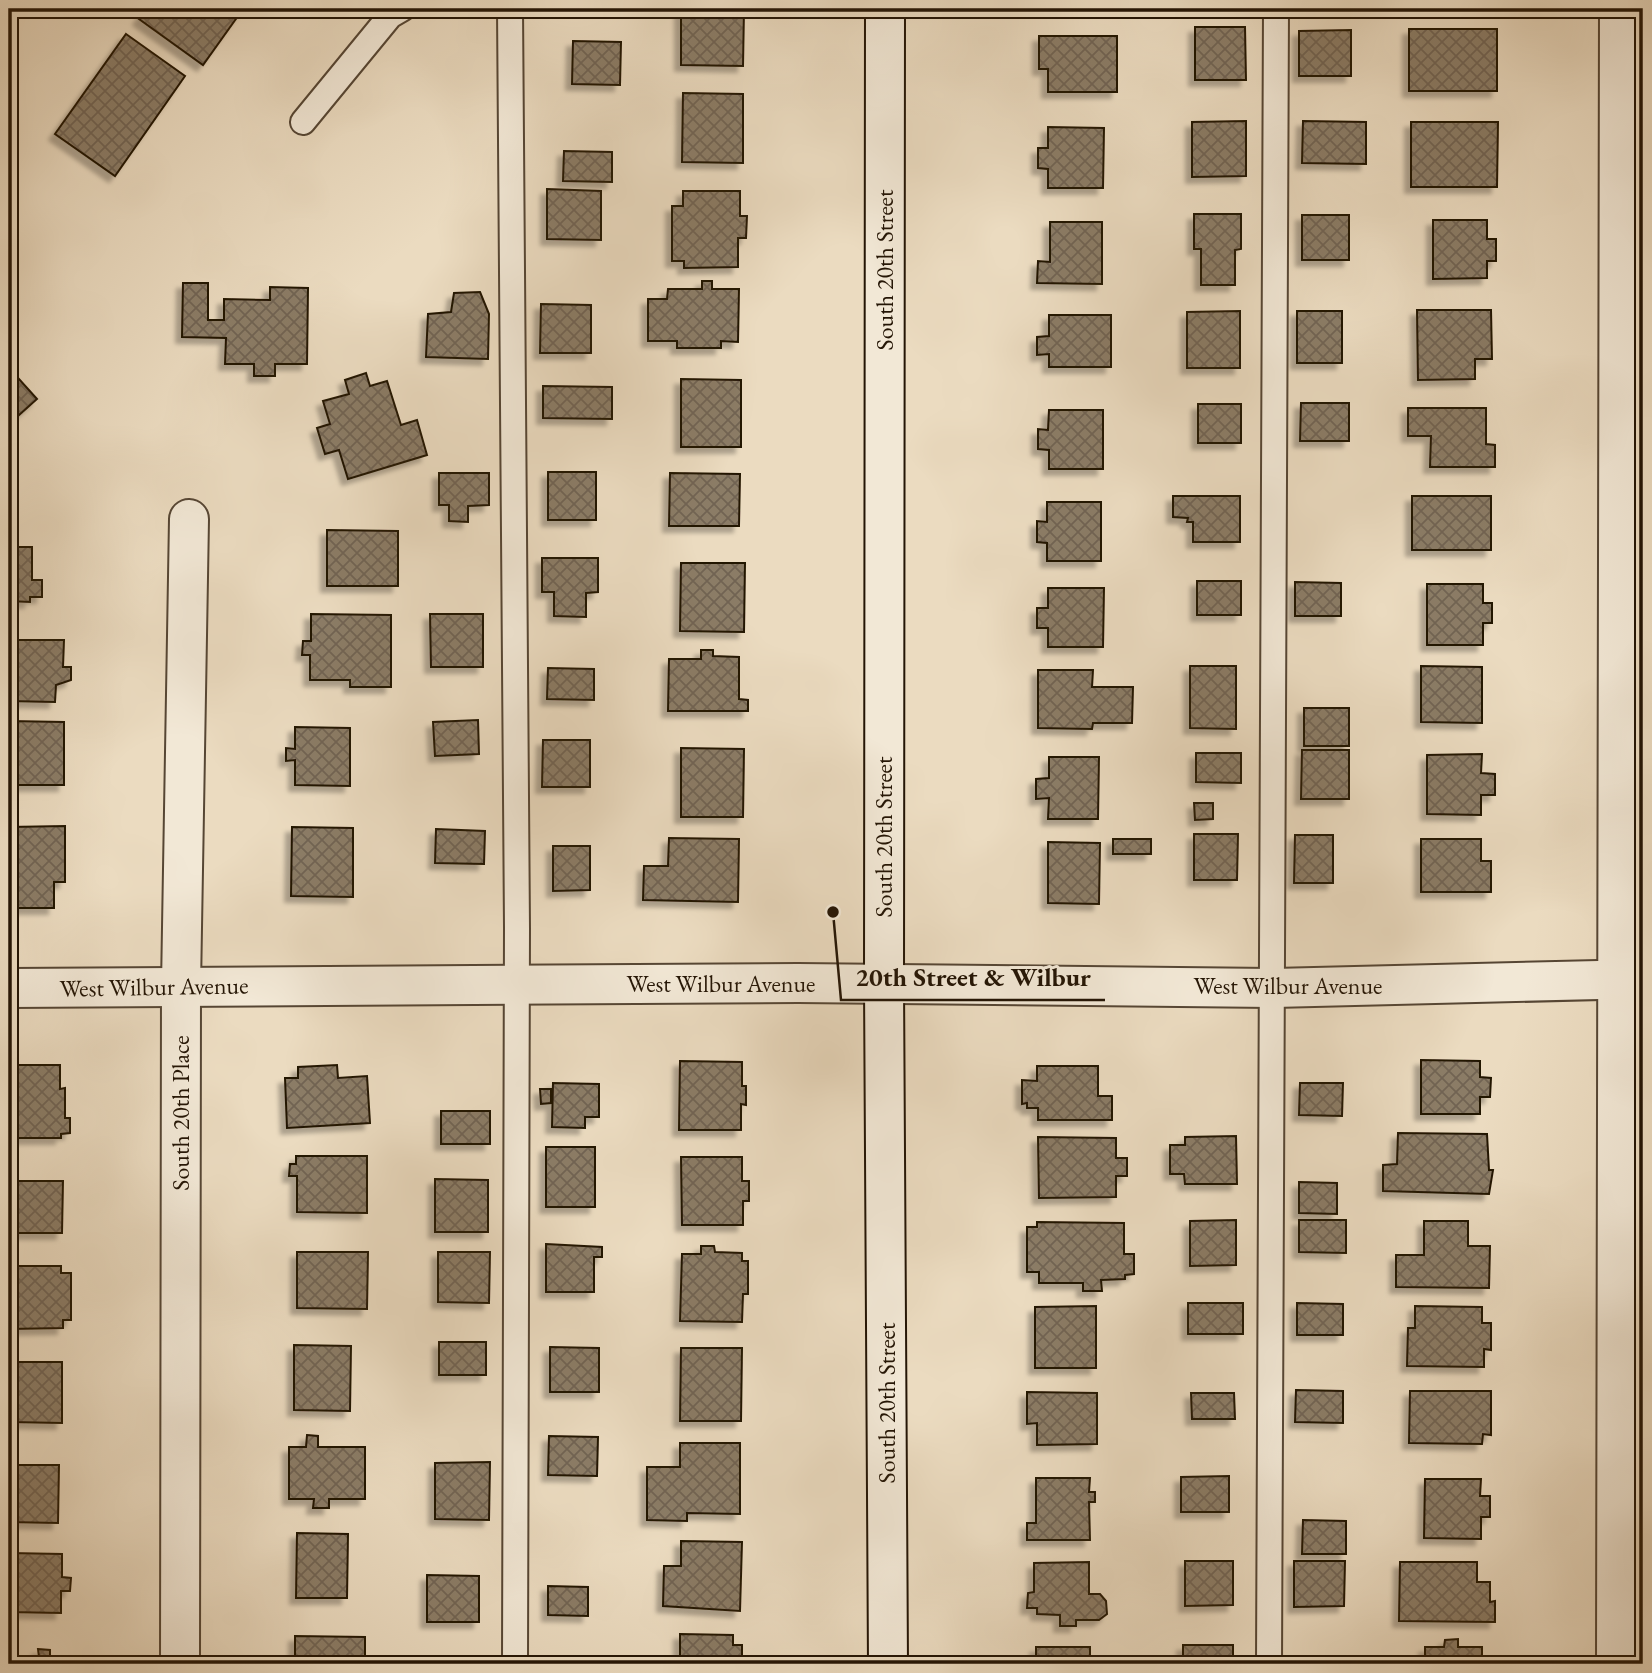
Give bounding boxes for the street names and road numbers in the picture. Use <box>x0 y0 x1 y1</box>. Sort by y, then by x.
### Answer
street label: South 20th Street <box>869 189 900 350</box>
street label: South 20th Street <box>868 756 899 917</box>
street label: West Wilbur Avenue <box>627 968 815 999</box>
street label: West Wilbur Avenue <box>59 969 249 1004</box>
street label: West Wilbur Avenue <box>1194 970 1382 1001</box>
street label: South 20th Place <box>165 1035 196 1191</box>
street label: South 20th Street <box>871 1322 902 1483</box>

